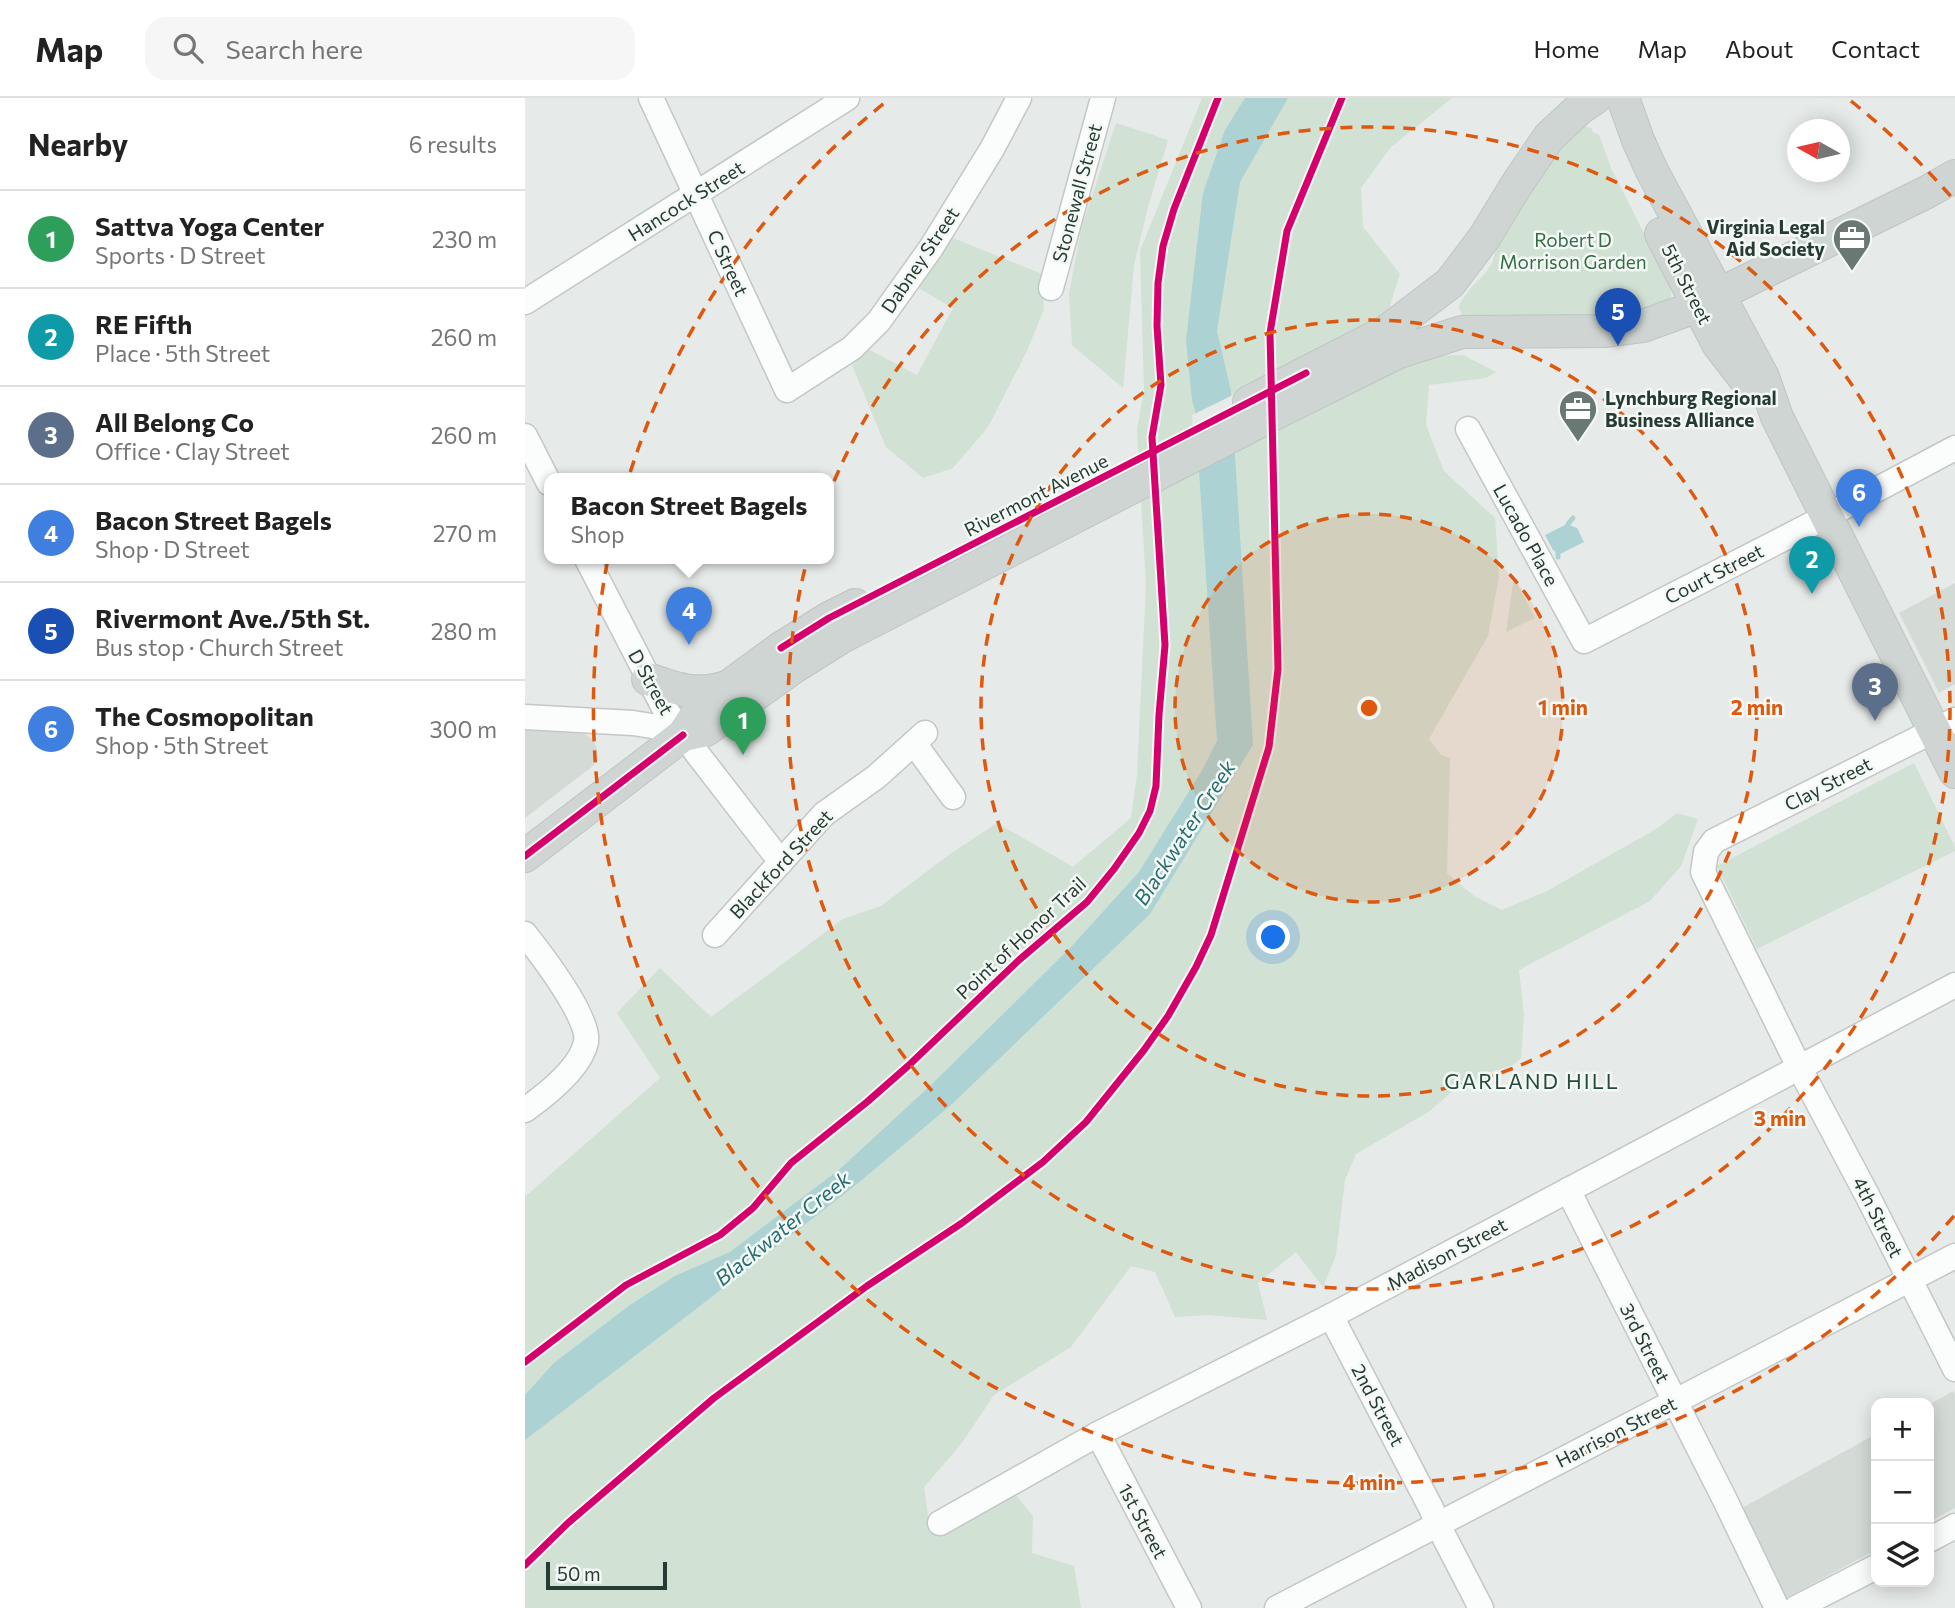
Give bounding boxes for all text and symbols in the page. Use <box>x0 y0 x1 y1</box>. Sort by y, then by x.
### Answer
search box <box>145 17 635 80</box>
text: Map <box>35 28 103 69</box>
icon: search <box>169 29 207 67</box>
text: Search here <box>225 33 363 64</box>
text: Home <box>1534 34 1600 63</box>
text: Map <box>1638 34 1687 63</box>
text: About <box>1725 34 1793 63</box>
text: Contact <box>1831 34 1920 63</box>
north arrow <box>1787 119 1850 182</box>
street label: Stonewall Street <box>1047 121 1106 265</box>
text: Nearby <box>28 125 128 162</box>
text: 6 results <box>409 130 497 158</box>
street label: Hancock Street <box>623 156 748 246</box>
street label: Dabney Street <box>876 202 964 317</box>
text: Sattva Yoga Center <box>95 210 324 241</box>
place label: Virginia Legal Aid Society <box>1706 215 1826 260</box>
office icon: Virginia Legal Aid Society <box>1831 217 1873 272</box>
text: 1 <box>46 225 56 253</box>
text: 230 m <box>432 225 497 253</box>
street label: C Street <box>703 226 754 300</box>
park label: Robert D Morrison Garden <box>1499 228 1647 273</box>
street label: 5th Street <box>1657 240 1718 328</box>
text: Sports · D Street <box>95 241 266 269</box>
pin: 5 <box>1595 288 1641 346</box>
text: RE Fifth <box>95 308 192 339</box>
text: 2 <box>44 323 58 351</box>
text: 260 m <box>431 323 497 351</box>
text: Place · 5th Street <box>95 339 270 367</box>
place label: Lynchburg Regional Business Alliance <box>1605 386 1777 431</box>
office icon: Lynchburg Regional Business Alliance <box>1557 388 1599 443</box>
text: All Belong Co <box>95 406 254 437</box>
text: 3 <box>44 421 58 449</box>
text: 260 m <box>431 421 497 449</box>
text: Office · Clay Street <box>95 437 290 465</box>
street label: Rivermont Avenue <box>960 448 1111 541</box>
pin: 6 <box>1836 469 1882 527</box>
popup <box>544 473 834 564</box>
street label: Lucado Place <box>1489 480 1564 590</box>
text: Bacon Street Bagels <box>571 489 807 520</box>
text: Bacon Street Bagels <box>95 504 332 535</box>
text: 4 <box>44 519 58 547</box>
text: 270 m <box>433 519 497 547</box>
text: Shop <box>571 520 625 548</box>
text: Shop · D Street <box>95 535 250 563</box>
pin: 2 <box>1789 536 1835 594</box>
street label: Court Street <box>1661 539 1767 608</box>
pin: 4 <box>666 587 712 645</box>
text: Rivermont Ave./5th St. <box>95 602 370 633</box>
text: 5 <box>44 617 58 645</box>
text: 280 m <box>431 617 497 645</box>
text: Bus stop · Church Street <box>95 633 343 661</box>
street label: D Street <box>624 645 679 719</box>
pin: 3 <box>1852 663 1898 721</box>
text: 1 min <box>1538 694 1588 719</box>
text: 2 min <box>1731 694 1783 719</box>
centre of rings <box>1357 696 1381 720</box>
pin: 1 <box>720 697 766 755</box>
text: The Cosmopolitan <box>95 700 314 731</box>
text: 6 <box>44 715 58 743</box>
text: 300 m <box>429 715 497 743</box>
text: Shop · 5th Street <box>95 731 269 759</box>
street label: Clay Street <box>1780 752 1875 815</box>
water label: Blackwater Creek <box>1128 755 1240 909</box>
street label: Blackford Street <box>724 804 837 923</box>
street label: Point of Honor Trail <box>951 872 1090 1004</box>
your location <box>1256 920 1290 954</box>
district label: GARLAND HILL <box>1444 1068 1620 1093</box>
text: 3 min <box>1754 1105 1806 1130</box>
water label: Blackwater Creek <box>709 1165 855 1290</box>
street label: 4th Street <box>1848 1173 1909 1261</box>
street label: Madison Street <box>1383 1212 1511 1295</box>
street label: 3rd Street <box>1616 1299 1675 1387</box>
street label: 2nd Street <box>1347 1360 1410 1450</box>
street label: Harrison Street <box>1552 1391 1680 1472</box>
map controls <box>1871 1398 1934 1587</box>
button: + <box>1871 1398 1934 1461</box>
button: − <box>1871 1461 1934 1524</box>
text: 4 min <box>1342 1469 1396 1494</box>
street label: 1st Street <box>1114 1479 1173 1562</box>
button: layers <box>1871 1524 1934 1587</box>
scale bar <box>546 1559 667 1591</box>
text: 50 m <box>557 1562 601 1585</box>

